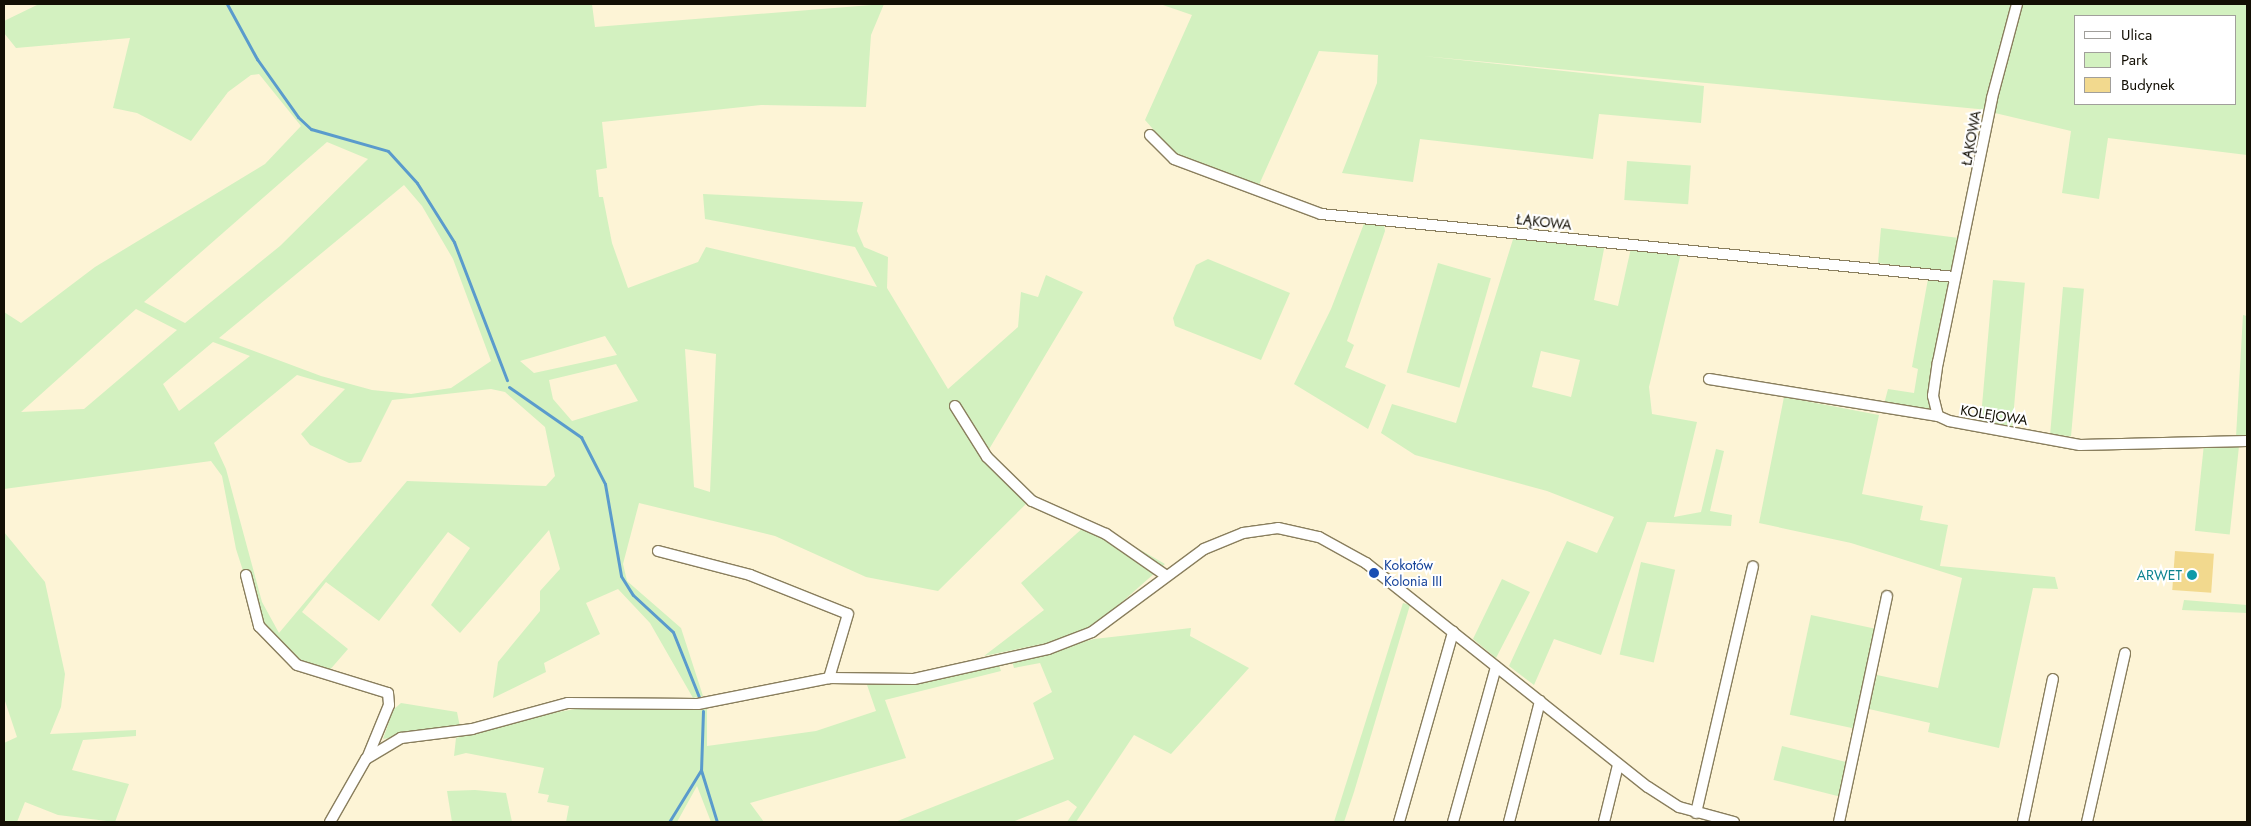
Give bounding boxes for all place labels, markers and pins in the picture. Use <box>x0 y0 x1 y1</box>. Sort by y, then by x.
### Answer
place label: Kokotów Kolonia III <box>1384 557 1442 590</box>
marker: Kokotów Kolonia III <box>1368 567 1380 579</box>
place label: ARWET <box>2137 567 2182 583</box>
marker: ARWET <box>2186 569 2198 581</box>

